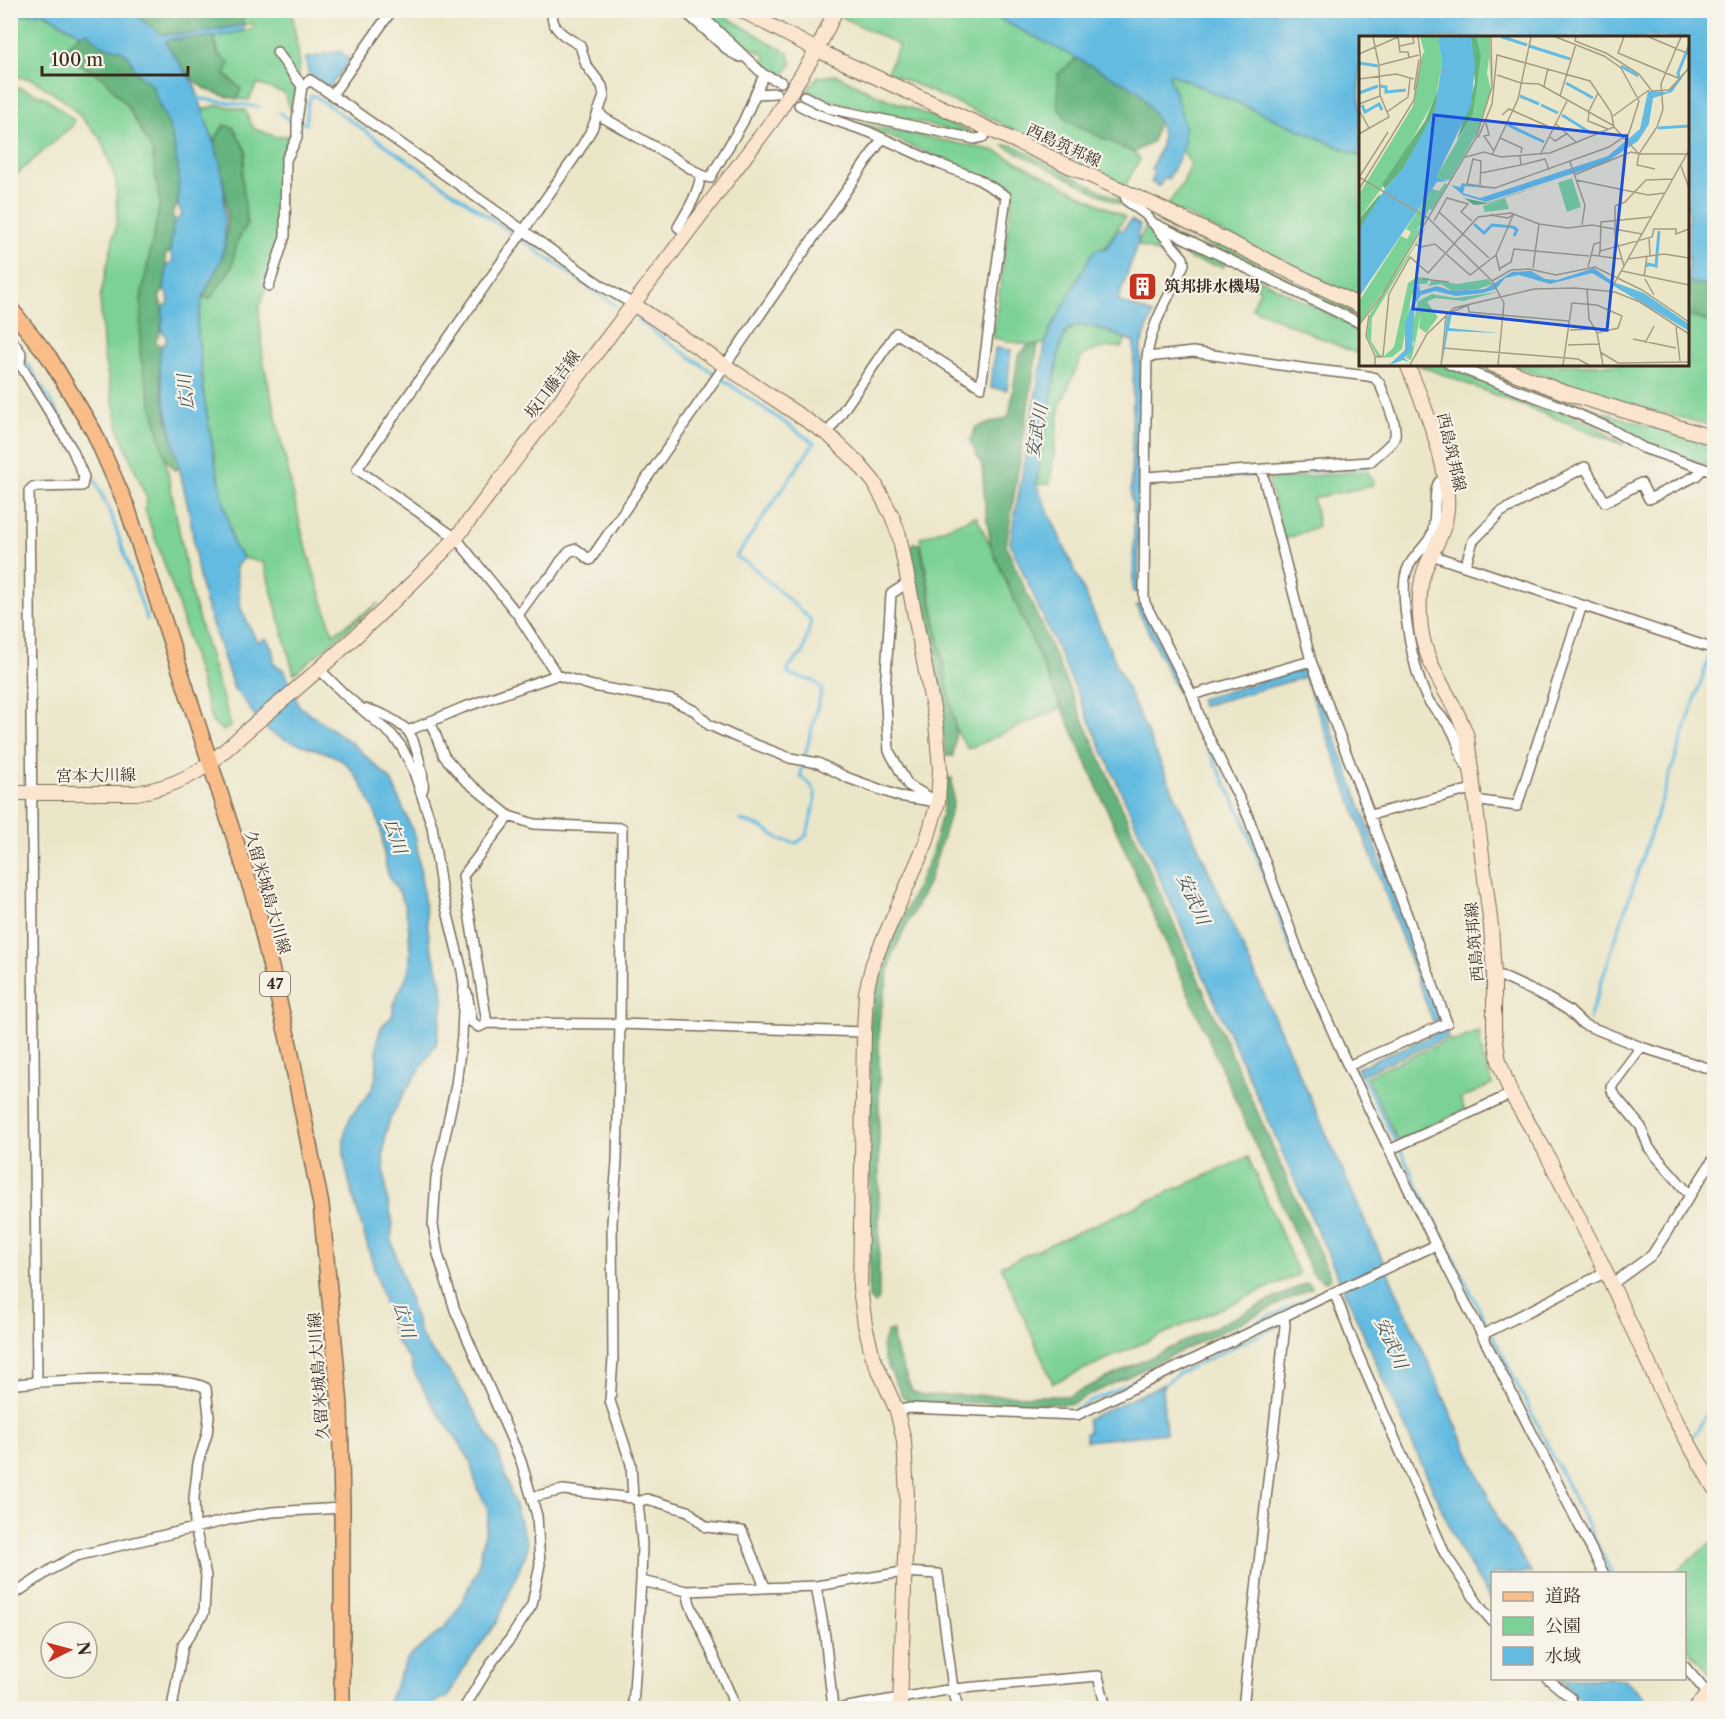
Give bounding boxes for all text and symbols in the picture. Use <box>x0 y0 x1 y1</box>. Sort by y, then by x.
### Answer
inset map <box>1359 36 1689 366</box>
scale bar <box>42 39 188 77</box>
text: 100 m <box>51 49 103 71</box>
street label: 西島筑邦線 <box>1024 119 1104 171</box>
building icon: 筑邦排水機場 <box>1127 270 1159 302</box>
place label: 筑邦排水機場 <box>1164 276 1260 296</box>
street label: 坂口藤吉線 <box>520 346 584 422</box>
water label: 広川 <box>173 371 199 411</box>
water label: 安武川 <box>1021 401 1053 459</box>
street label: 西島筑邦線 <box>1433 411 1471 493</box>
street label: 宮本大川線 <box>56 764 136 786</box>
water label: 広川 <box>379 815 412 858</box>
street label: 久留米城島大川線 <box>241 828 295 956</box>
water label: 安武川 <box>1172 870 1215 930</box>
street label: 西島筑邦線 <box>1461 901 1487 983</box>
road number: 47 <box>260 972 290 996</box>
water label: 広川 <box>388 1300 420 1342</box>
street label: 久留米城島大川線 <box>304 1311 332 1441</box>
water label: 安武川 <box>1370 1314 1413 1374</box>
legend <box>1491 1572 1686 1680</box>
text: 道路 <box>1545 1585 1581 1607</box>
text: 公園 <box>1545 1615 1581 1637</box>
north arrow <box>39 1620 99 1680</box>
text: N <box>73 1640 95 1656</box>
text: 水域 <box>1545 1645 1581 1667</box>

